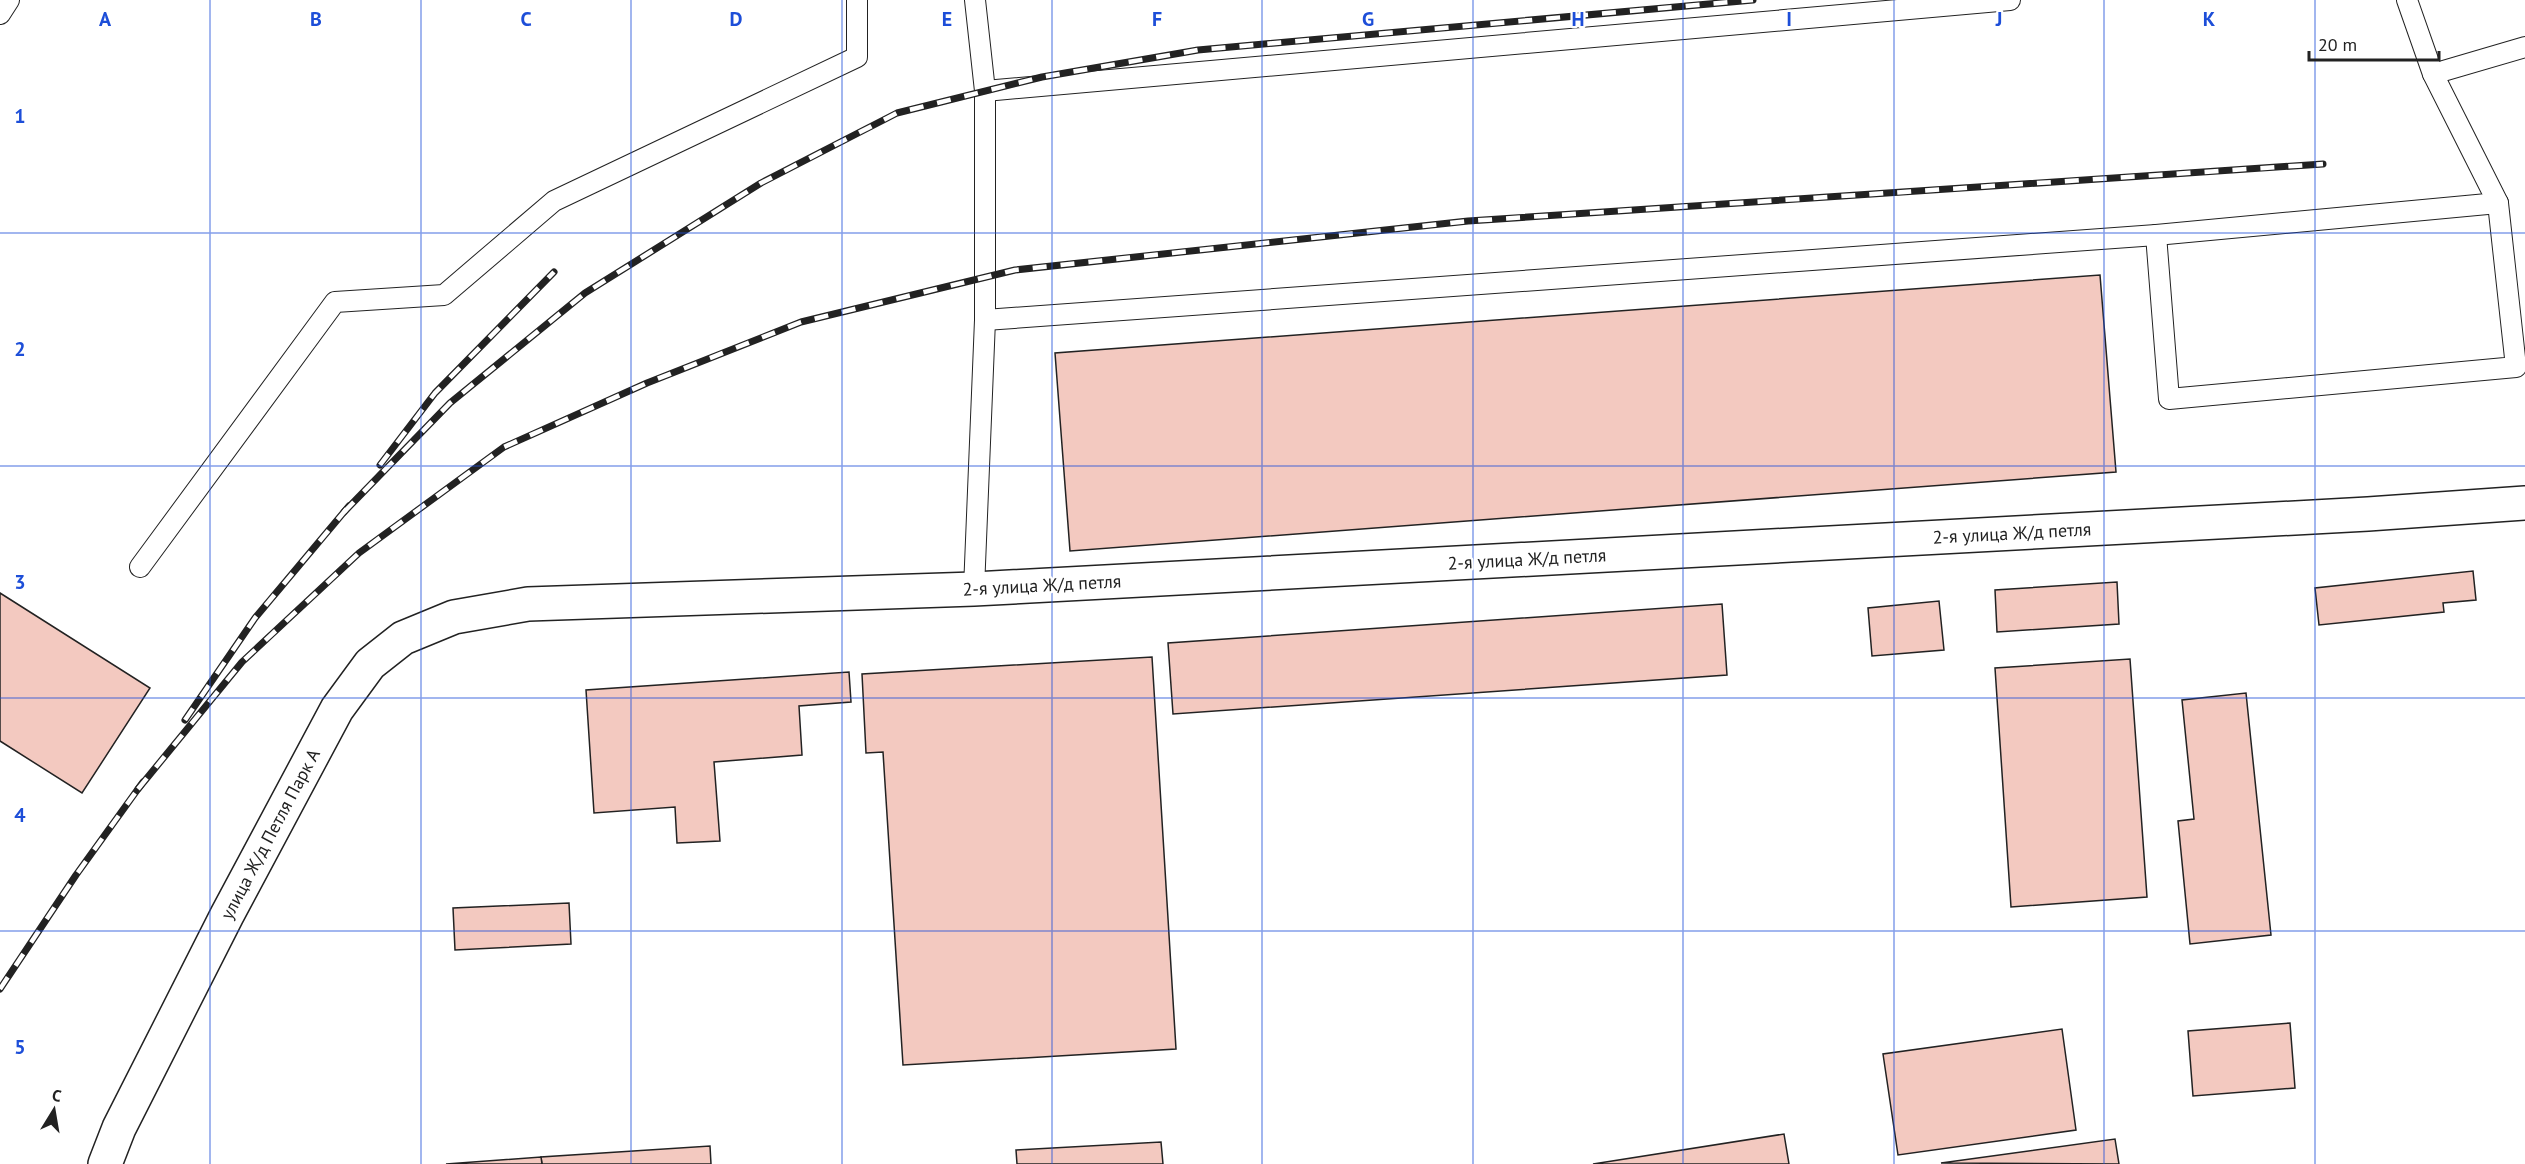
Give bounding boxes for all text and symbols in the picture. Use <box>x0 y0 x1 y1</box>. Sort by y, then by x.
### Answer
text: A <box>99 6 112 32</box>
text: B <box>310 6 322 32</box>
text: C <box>520 6 532 32</box>
text: D <box>730 6 743 32</box>
text: E <box>942 6 952 32</box>
text: F <box>1152 6 1162 32</box>
text: G <box>1362 6 1374 32</box>
text: H <box>1571 6 1585 32</box>
text: I <box>1786 6 1792 32</box>
text: J <box>1995 6 2002 32</box>
text: K <box>2203 6 2216 32</box>
scale bar <box>2309 24 2440 62</box>
text: 20 m <box>2318 33 2357 56</box>
text: 1 <box>14 103 26 129</box>
text: 2 <box>14 336 26 362</box>
street label: 2-я улица Ж/д петля <box>1932 517 2092 549</box>
street label: 2-я улица Ж/д петля <box>1447 543 1607 575</box>
text: 3 <box>14 569 26 595</box>
street label: 2-я улица Ж/д петля <box>962 569 1122 601</box>
street label: улица Ж/д Петля Парк А <box>215 744 325 923</box>
text: 4 <box>14 802 26 828</box>
text: 5 <box>14 1034 26 1060</box>
north arrow <box>24 1080 84 1140</box>
text: С <box>51 1085 63 1106</box>

